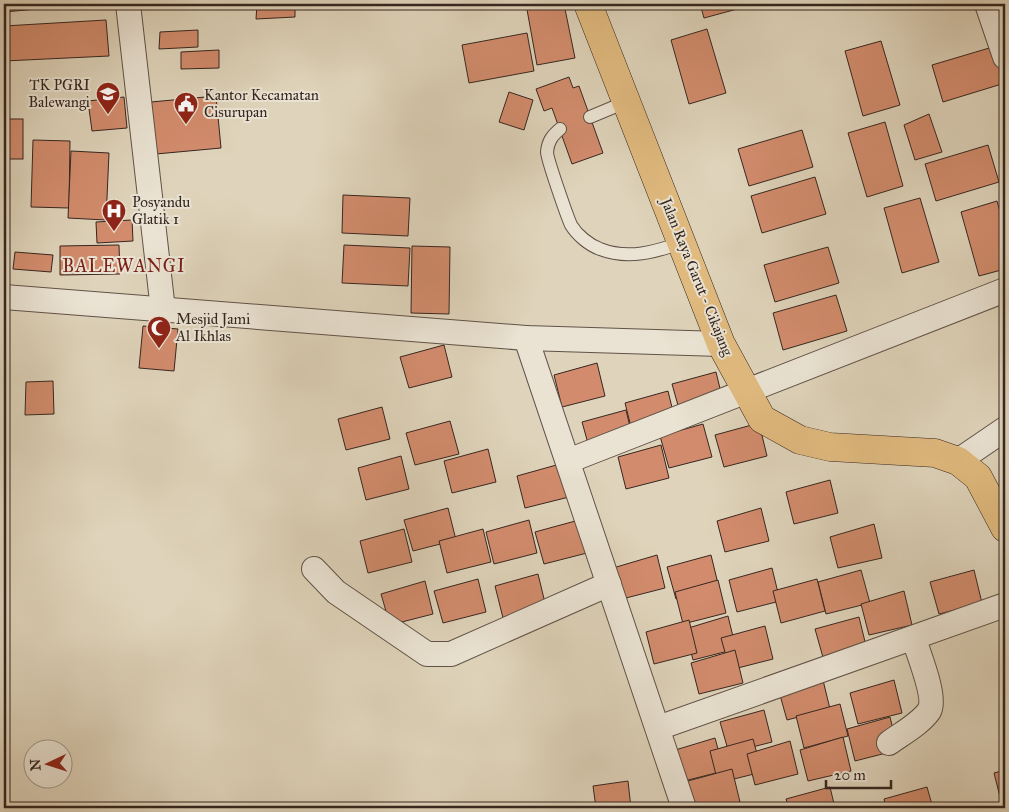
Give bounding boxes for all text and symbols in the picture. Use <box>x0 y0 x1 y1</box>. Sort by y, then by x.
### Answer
place label: TK PGRI Balewangi <box>28 76 90 111</box>
school or university icon: TK PGRI Balewangi <box>95 81 121 115</box>
place label: Kantor Kecamatan Cisurupan <box>204 86 319 121</box>
public building icon: Kantor Kecamatan Cisurupan <box>173 91 199 125</box>
place label: Posyandu Glatik 1 <box>132 193 190 228</box>
street label: Jalan Raya Garut - Cikajang <box>655 194 737 360</box>
hospital icon: Posyandu Glatik 1 <box>101 198 127 232</box>
district label: BALEWANGI <box>62 255 186 277</box>
place label: Mesjid Jami Al Ikhlas <box>175 310 250 345</box>
mosque icon: Mesjid Jami Al Ikhlas <box>146 315 172 349</box>
north arrow <box>22 740 72 790</box>
scale bar <box>826 757 892 789</box>
text: N <box>27 758 44 771</box>
text: 20 m <box>834 766 866 784</box>

